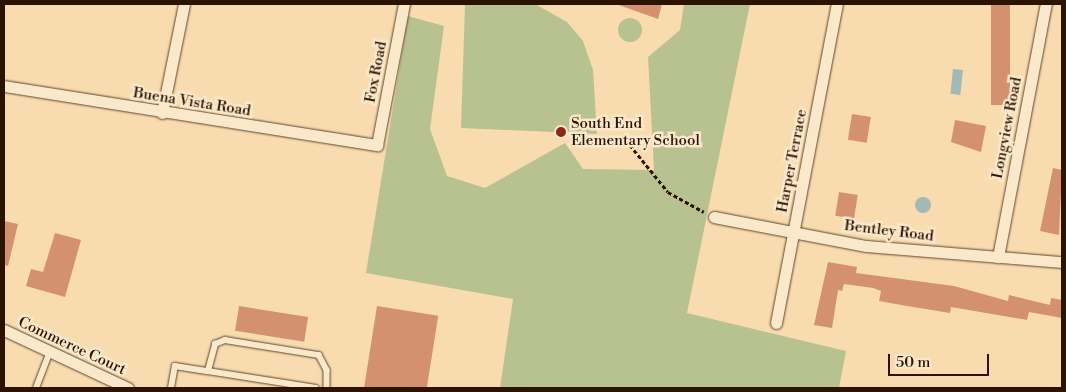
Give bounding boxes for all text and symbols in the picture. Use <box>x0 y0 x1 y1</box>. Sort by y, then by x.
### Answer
street label: Fox Road <box>361 40 391 104</box>
street label: Longview Road <box>988 76 1026 180</box>
street label: Buena Vista Road <box>132 84 252 120</box>
street label: Harper Terrace <box>773 108 811 214</box>
place label: South End Elementary School <box>571 114 700 149</box>
marker: South End Elementary School <box>555 126 567 138</box>
street label: Bentley Road <box>843 217 935 245</box>
street label: Commerce Court <box>15 313 129 379</box>
scale bar <box>891 344 992 376</box>
text: 50 m <box>896 353 930 372</box>

